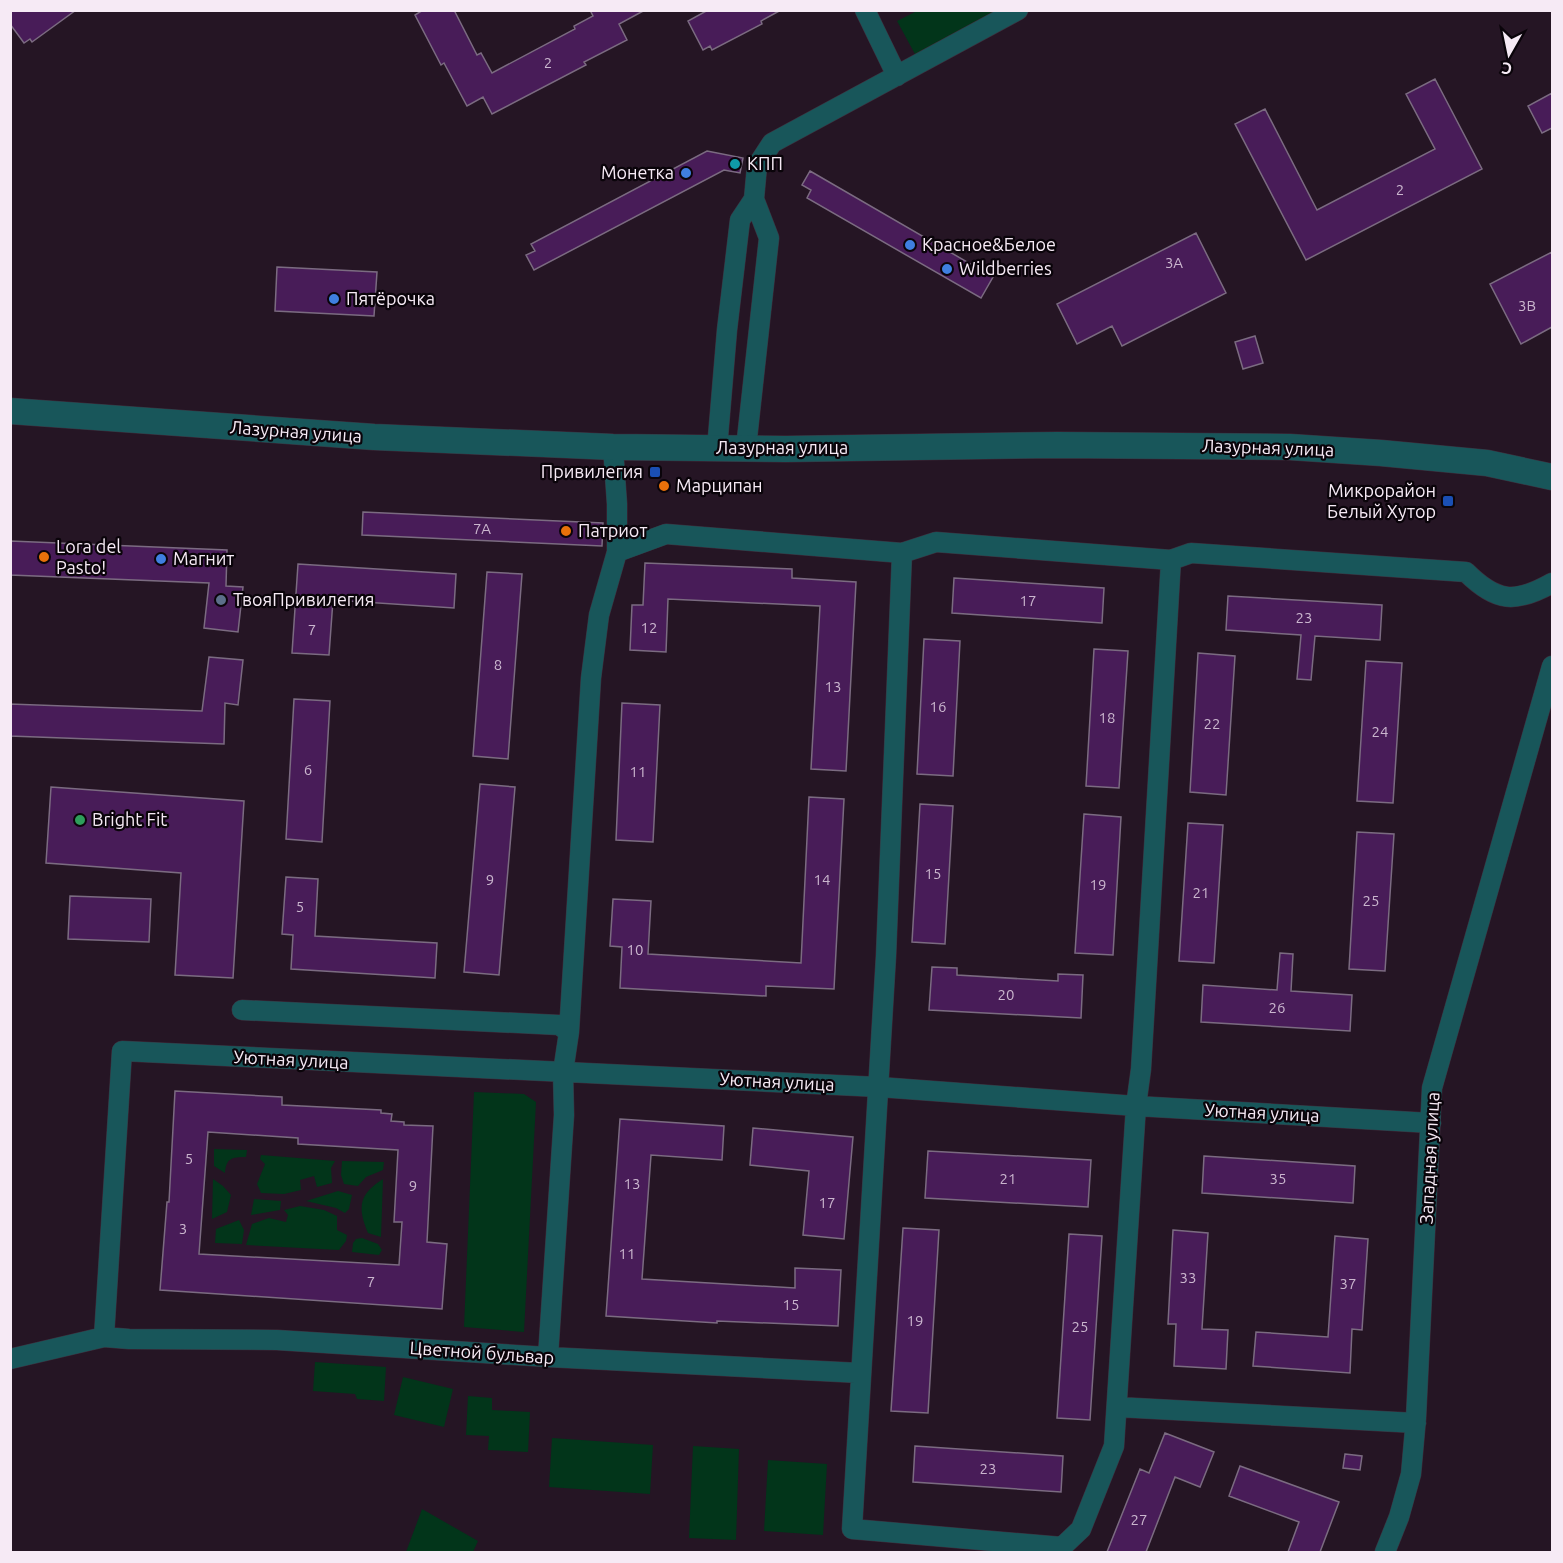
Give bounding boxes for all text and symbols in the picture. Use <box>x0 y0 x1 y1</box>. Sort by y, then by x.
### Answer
north arrow <box>1479 24 1539 84</box>
house number: 2 <box>544 54 552 71</box>
text: С <box>1500 59 1513 79</box>
place label: КПП <box>747 153 783 173</box>
marker: КПП <box>728 157 742 171</box>
place label: Монетка <box>601 162 674 182</box>
marker: Монетка <box>679 166 693 180</box>
house number: 2 <box>1396 181 1404 198</box>
place label: Красное&Белое <box>922 234 1056 254</box>
marker: Красное&Белое <box>903 238 917 252</box>
house number: 3А <box>1165 254 1183 271</box>
place label: Wildberries <box>959 258 1052 278</box>
marker: Wildberries <box>940 262 954 276</box>
place label: Пятёрочка <box>346 288 435 308</box>
marker: Пятёрочка <box>327 292 341 306</box>
house number: 3В <box>1518 297 1536 314</box>
street label: Лазурная улица <box>229 416 363 446</box>
street label: Лазурная улица <box>1202 435 1335 459</box>
street label: Лазурная улица <box>716 437 848 457</box>
place label: Привилегия <box>541 461 643 481</box>
marker: Привилегия <box>648 465 662 479</box>
place label: Марципан <box>676 475 763 495</box>
marker: Марципан <box>657 479 671 493</box>
place label: Микрорайон Белый Хутор <box>1327 480 1436 521</box>
marker: Микрорайон Белый Хутор <box>1441 494 1455 508</box>
house number: 7А <box>473 520 491 537</box>
place label: Патриот <box>578 520 647 540</box>
marker: Патриот <box>559 524 573 538</box>
place label: Lora del Pasto! <box>56 536 121 577</box>
place label: Магнит <box>173 548 234 568</box>
marker: Lora del Pasto! <box>37 550 51 564</box>
marker: Магнит <box>154 552 168 566</box>
place label: ТвояПривилегия <box>233 589 374 609</box>
house number: 17 <box>1020 592 1036 609</box>
marker: ТвояПривилегия <box>214 593 228 607</box>
house number: 23 <box>1296 609 1312 626</box>
house number: 12 <box>641 619 657 636</box>
house number: 7 <box>308 621 316 638</box>
house number: 8 <box>494 656 502 673</box>
house number: 13 <box>825 678 841 695</box>
house number: 16 <box>930 698 946 715</box>
house number: 18 <box>1099 709 1115 726</box>
house number: 22 <box>1204 715 1220 732</box>
house number: 24 <box>1372 723 1388 740</box>
house number: 6 <box>304 761 312 778</box>
house number: 11 <box>630 763 646 780</box>
place label: Bright Fit <box>92 809 167 829</box>
marker: Bright Fit <box>73 813 87 827</box>
house number: 15 <box>925 865 941 882</box>
house number: 9 <box>486 871 494 888</box>
house number: 14 <box>814 871 830 888</box>
house number: 19 <box>1090 876 1106 893</box>
house number: 21 <box>1193 884 1209 901</box>
house number: 25 <box>1363 892 1379 909</box>
house number: 5 <box>296 898 304 915</box>
house number: 10 <box>627 941 643 958</box>
house number: 20 <box>998 986 1014 1003</box>
house number: 26 <box>1269 999 1285 1016</box>
street label: Уютная улица <box>233 1046 349 1072</box>
street label: Уютная улица <box>719 1068 835 1094</box>
street label: Западная улица <box>1416 1091 1442 1225</box>
street label: Уютная улица <box>1204 1099 1320 1125</box>
house number: 5 <box>185 1150 193 1167</box>
house number: 21 <box>1000 1170 1016 1187</box>
house number: 35 <box>1270 1170 1286 1187</box>
house number: 13 <box>624 1175 640 1192</box>
house number: 9 <box>409 1177 417 1194</box>
house number: 17 <box>819 1194 835 1211</box>
house number: 3 <box>179 1220 187 1237</box>
house number: 11 <box>619 1245 635 1262</box>
house number: 33 <box>1180 1269 1196 1286</box>
house number: 7 <box>367 1273 375 1290</box>
house number: 37 <box>1340 1275 1356 1292</box>
house number: 15 <box>783 1296 799 1313</box>
house number: 19 <box>907 1312 923 1329</box>
house number: 25 <box>1072 1318 1088 1335</box>
street label: Цветной бульвар <box>409 1337 555 1367</box>
house number: 23 <box>980 1460 996 1477</box>
house number: 27 <box>1131 1511 1147 1528</box>

